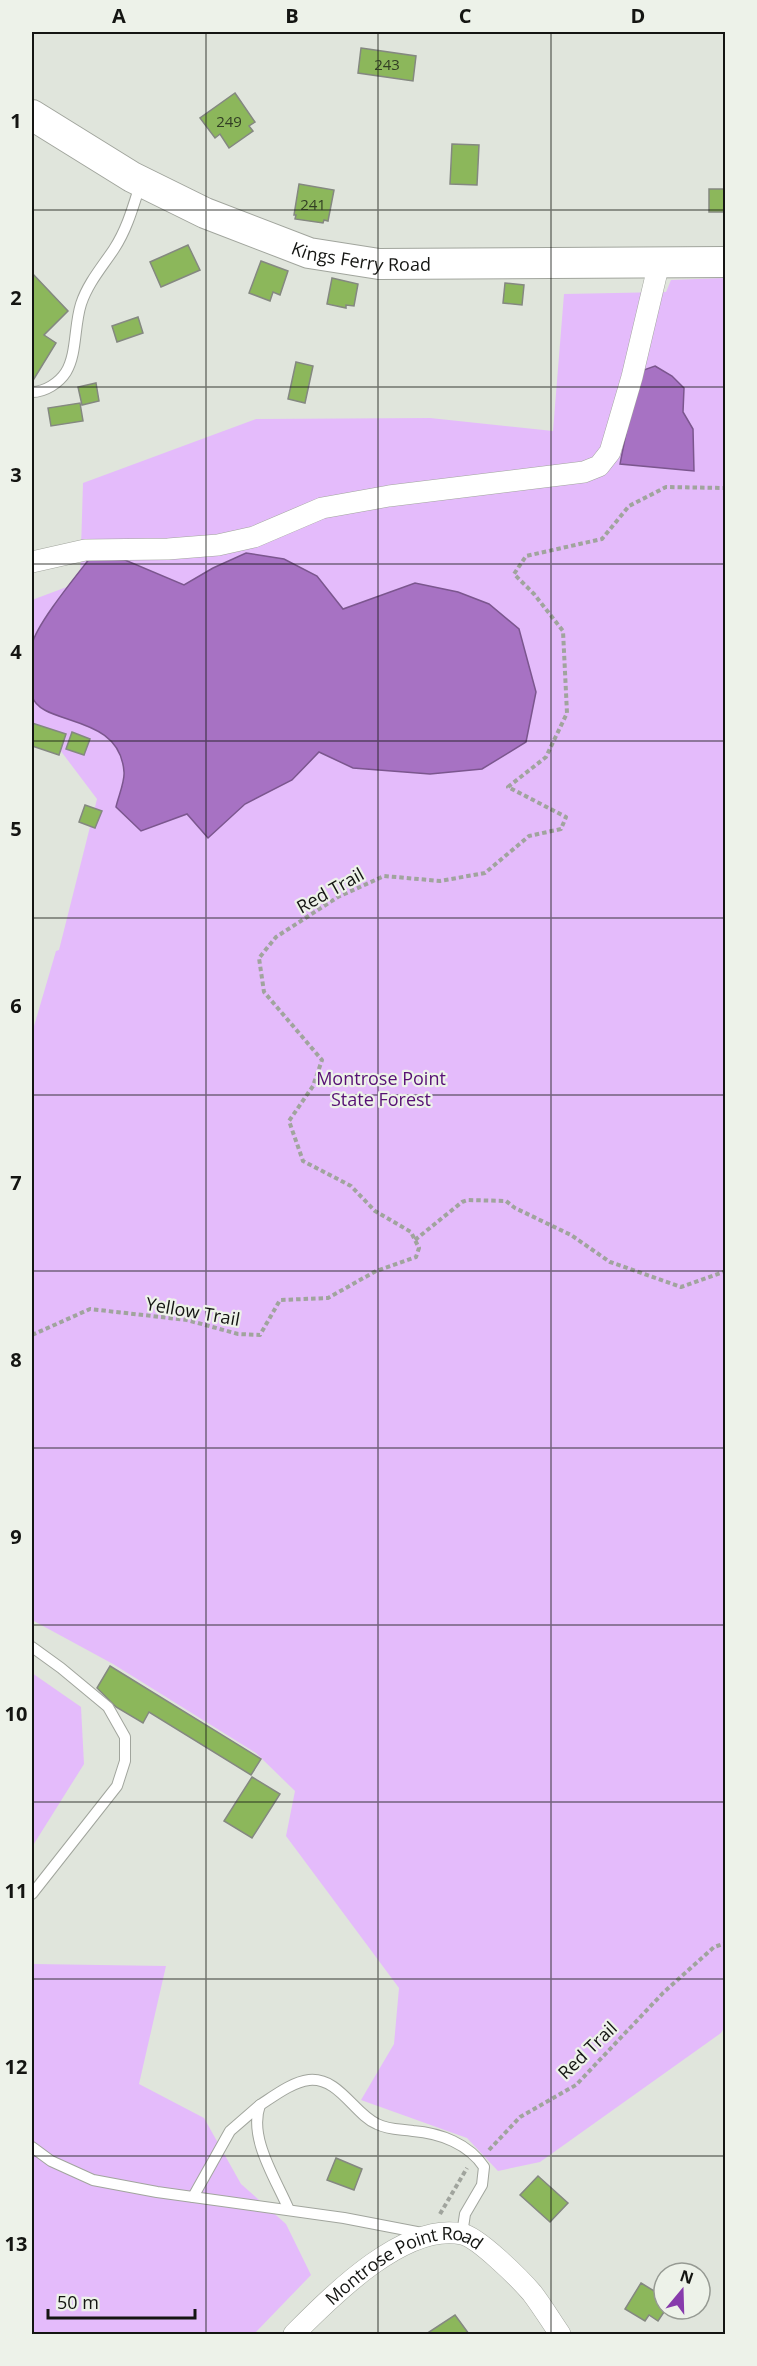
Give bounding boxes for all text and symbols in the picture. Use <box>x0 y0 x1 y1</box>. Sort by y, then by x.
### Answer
text: A <box>112 2 126 29</box>
text: B <box>285 2 299 29</box>
text: C <box>459 2 472 29</box>
text: D <box>631 2 645 29</box>
house number: 243 <box>374 54 400 74</box>
text: 1 <box>10 107 22 134</box>
house number: 249 <box>216 111 242 131</box>
house number: 241 <box>300 194 326 214</box>
street label: Kings Ferry Road <box>288 235 431 277</box>
text: 2 <box>10 284 22 311</box>
text: 3 <box>10 461 22 488</box>
text: 4 <box>10 638 22 665</box>
text: 5 <box>10 815 22 842</box>
street label: Red Trail <box>292 862 368 918</box>
text: 6 <box>10 992 22 1019</box>
park label: Montrose Point State Forest <box>316 1066 446 1111</box>
text: 7 <box>10 1169 22 1196</box>
street label: Yellow Trail <box>144 1291 242 1331</box>
text: 8 <box>10 1346 22 1373</box>
text: 9 <box>10 1523 22 1550</box>
text: 10 <box>5 1700 27 1727</box>
text: 11 <box>5 1877 27 1904</box>
street label: Red Trail <box>552 2016 622 2084</box>
text: 12 <box>5 2053 27 2080</box>
street label: Montrose Point Road <box>320 2221 488 2310</box>
text: 13 <box>5 2230 27 2257</box>
north arrow <box>652 2261 712 2321</box>
text: N <box>677 2264 697 2289</box>
scale bar <box>48 2282 195 2320</box>
text: 50 m <box>57 2290 99 2314</box>

